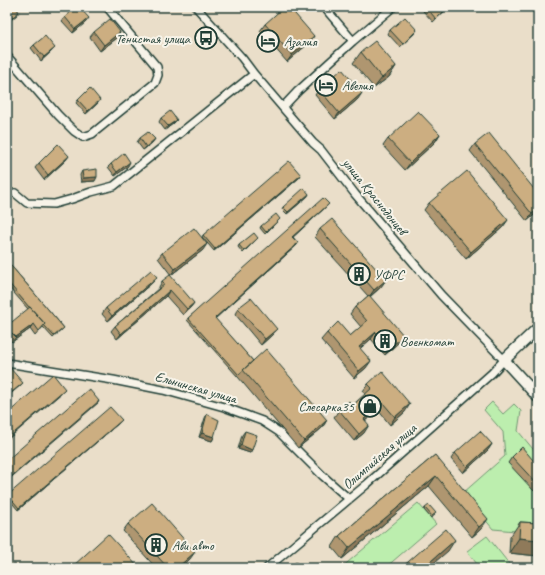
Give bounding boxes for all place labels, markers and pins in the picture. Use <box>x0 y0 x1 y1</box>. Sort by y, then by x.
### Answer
bus stop icon: Тенистая улица <box>193 25 219 51</box>
hotel icon: Азалия <box>255 28 281 54</box>
place label: Тенистая улица <box>115 30 191 47</box>
place label: Азалия <box>284 33 318 50</box>
hotel icon: Авелия <box>313 72 339 98</box>
place label: Авелия <box>342 77 374 94</box>
building icon: УФРС <box>346 261 372 287</box>
place label: УФРС <box>374 266 406 283</box>
building icon: Военкомат <box>372 328 398 354</box>
place label: Военкомат <box>400 333 454 350</box>
shop icon: Слесарка35 <box>357 393 383 419</box>
place label: Слесарка35 <box>298 398 355 415</box>
building icon: Ави авто <box>143 532 169 558</box>
place label: Ави авто <box>172 537 215 554</box>

